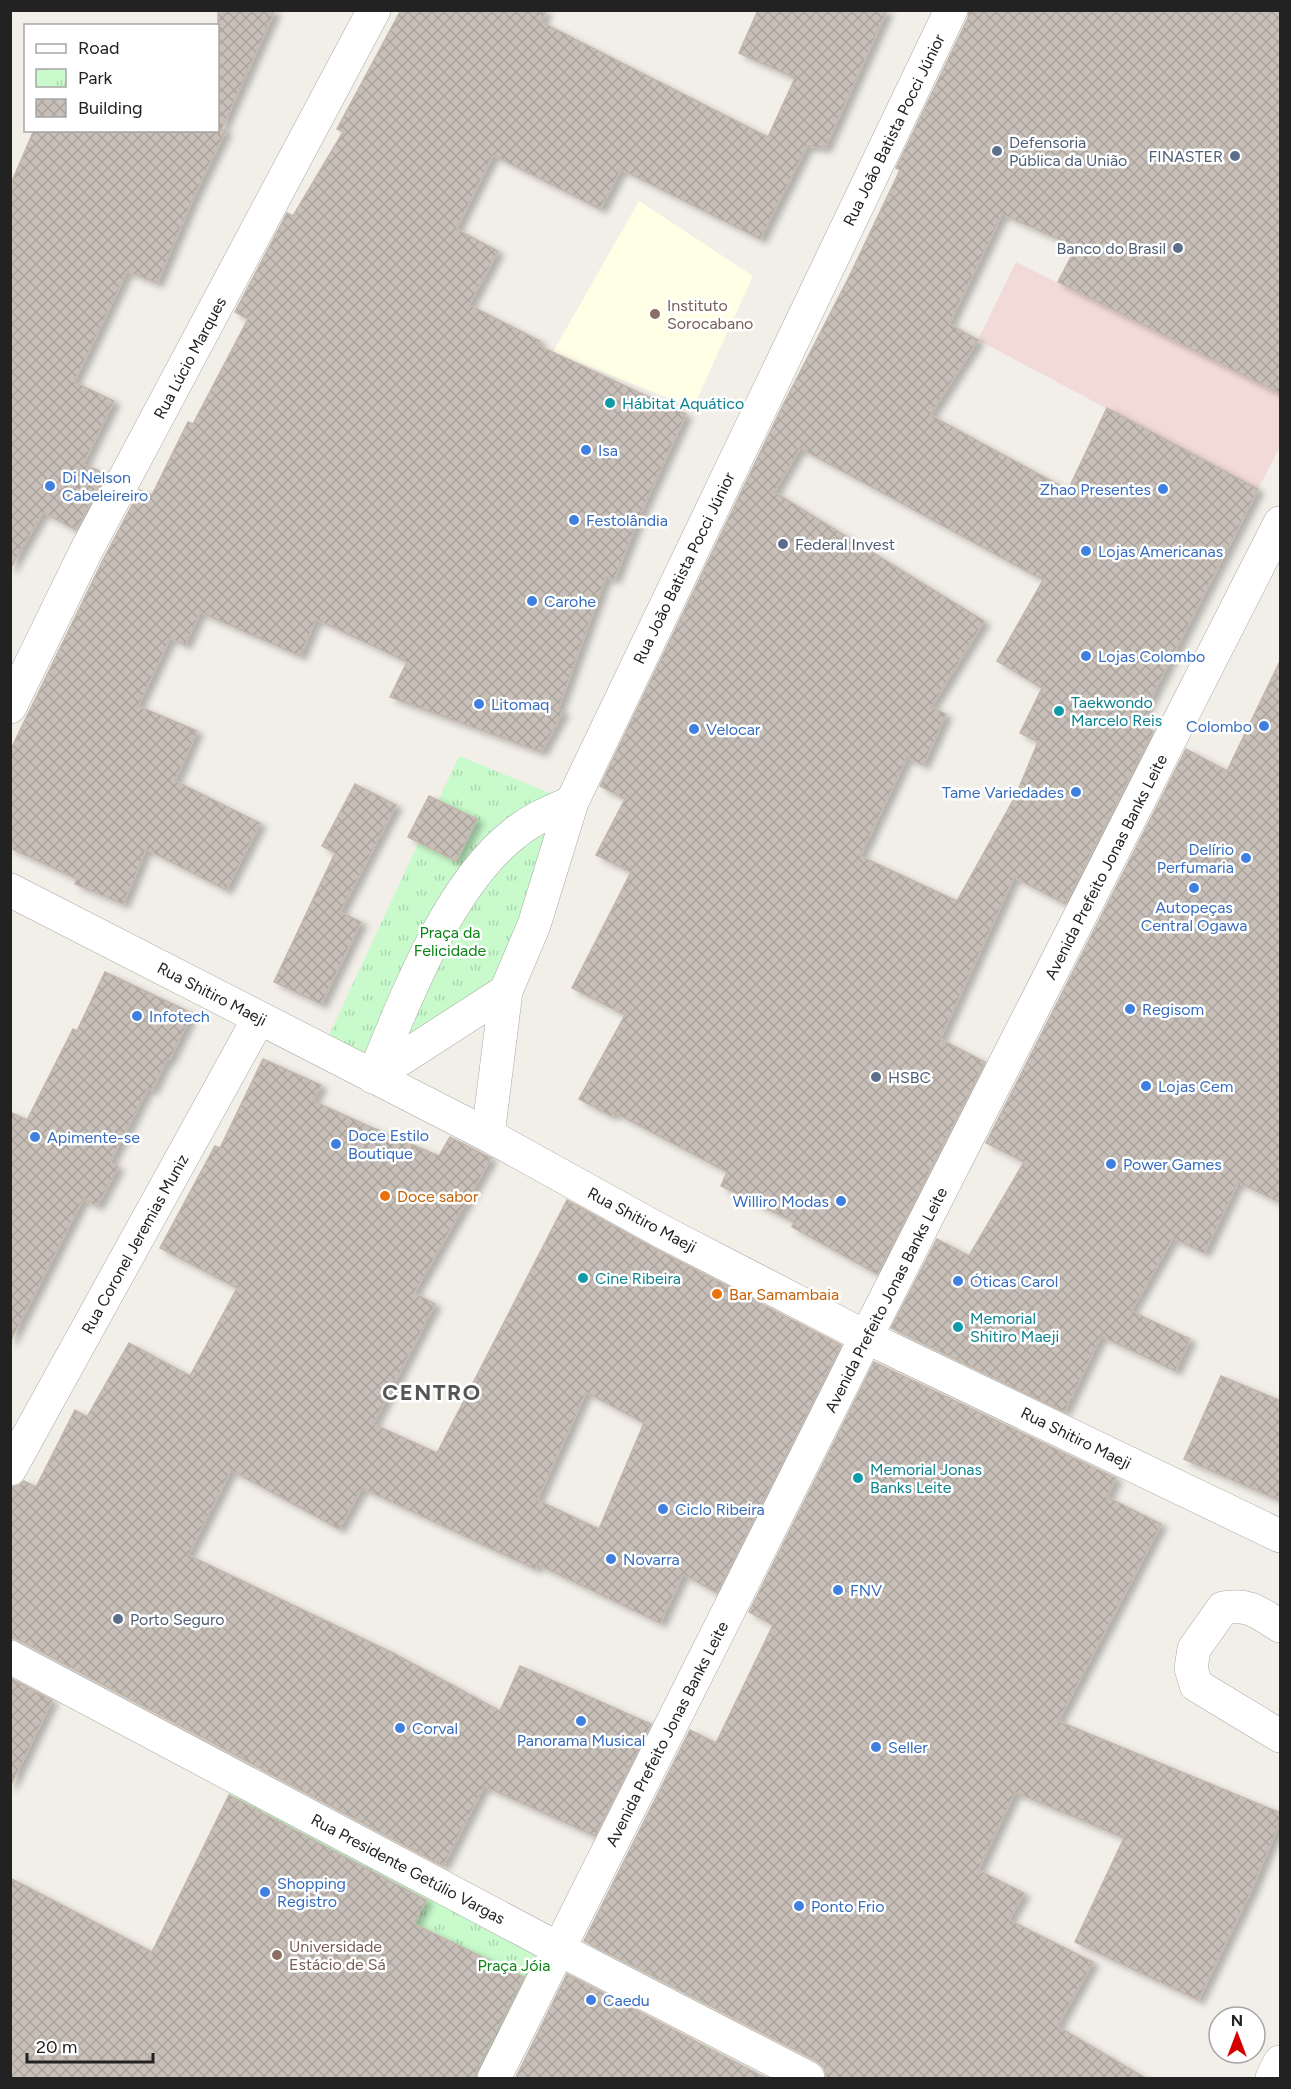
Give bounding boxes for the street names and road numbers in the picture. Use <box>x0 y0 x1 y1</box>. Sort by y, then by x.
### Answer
street label: Rua João Batista Pocci Júnior <box>839 30 949 229</box>
street label: Rua Lúcio Marques <box>150 294 230 422</box>
street label: Rua João Batista Pocci Júnior <box>629 468 739 667</box>
street label: Avenida Prefeito Jonas Banks Leite <box>1041 751 1171 983</box>
street label: Rua Shitiro Maeji <box>154 958 270 1030</box>
street label: Rua Coronel Jeremias Muniz <box>78 1151 193 1337</box>
street label: Rua Shitiro Maeji <box>584 1183 700 1257</box>
street label: Avenida Prefeito Jonas Banks Leite <box>821 1184 951 1416</box>
street label: Rua Shitiro Maeji <box>1018 1403 1134 1473</box>
street label: Avenida Prefeito Jonas Banks Leite <box>602 1618 732 1850</box>
street label: Rua Presidente Getúlio Vargas <box>308 1810 508 1928</box>

